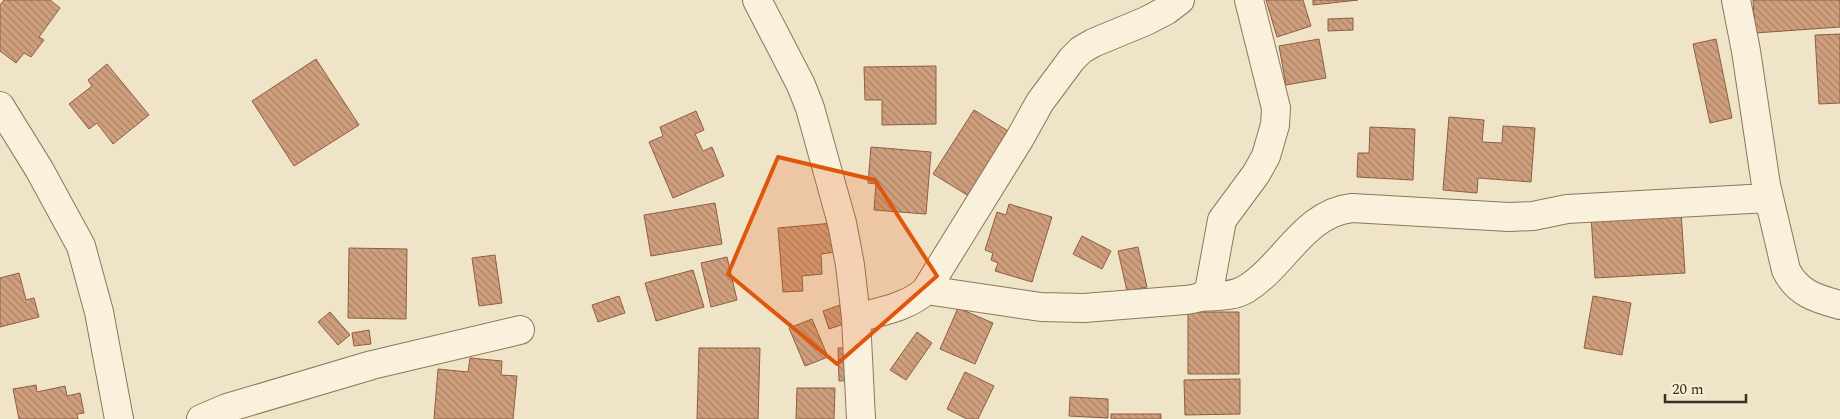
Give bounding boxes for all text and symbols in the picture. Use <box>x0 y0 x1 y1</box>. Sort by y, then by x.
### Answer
scale bar <box>1665 372 1746 404</box>
text: 20 m <box>1672 378 1704 401</box>

